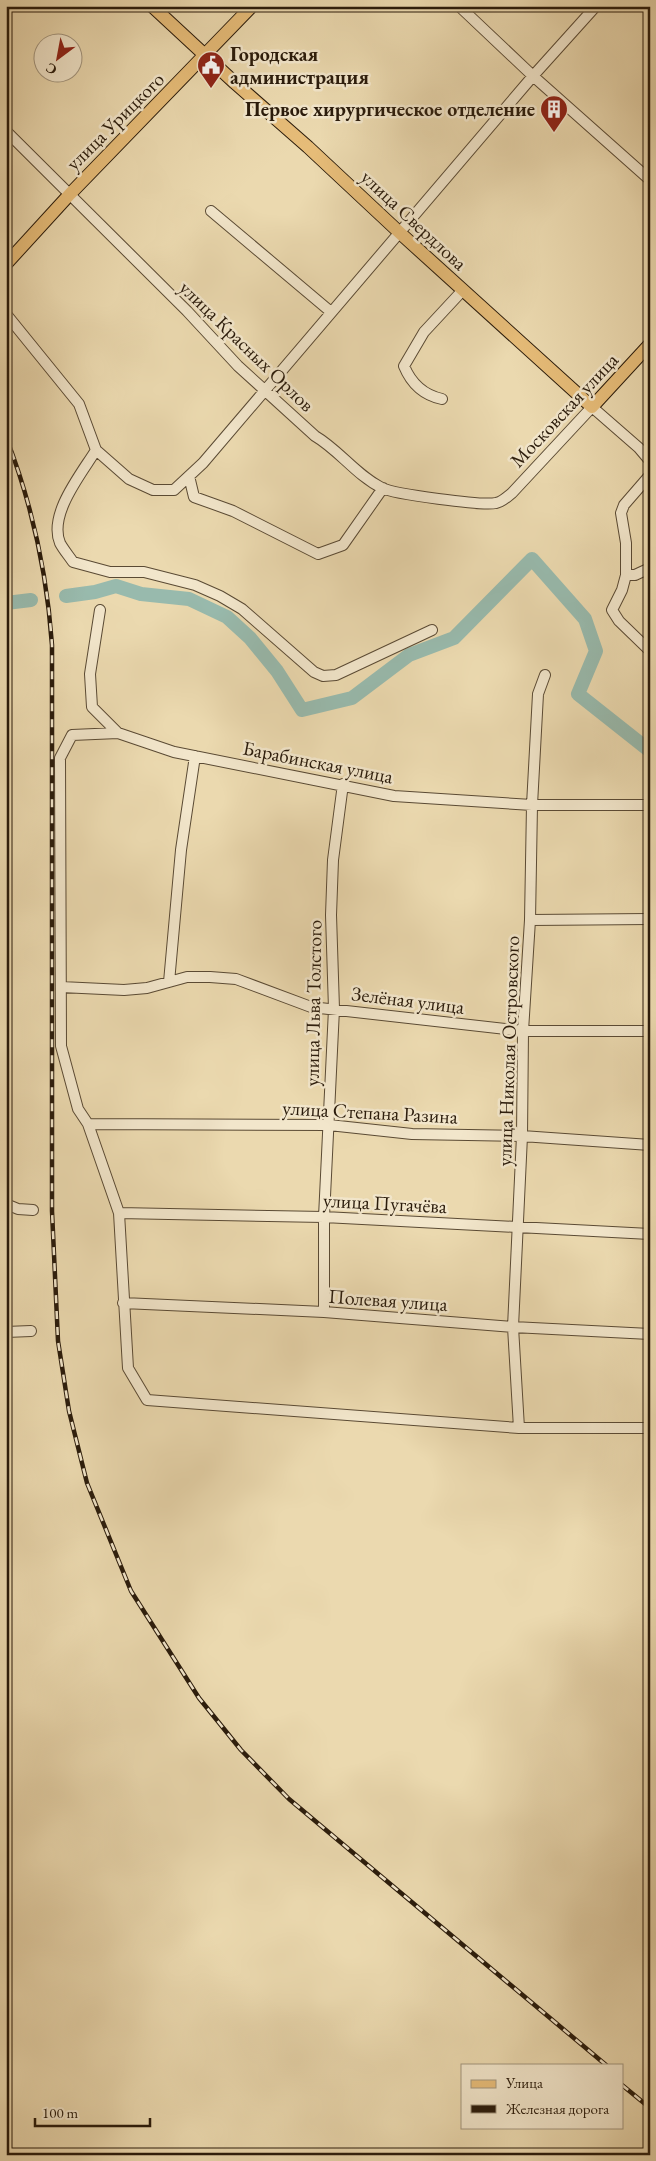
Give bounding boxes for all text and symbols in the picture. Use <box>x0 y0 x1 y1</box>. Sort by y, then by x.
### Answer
north arrow <box>32 32 82 82</box>
place label: Городская администрация <box>230 41 369 90</box>
public building icon: Городская администрация <box>196 50 226 89</box>
text: С <box>42 59 60 79</box>
street label: улица Урицкого <box>60 66 170 176</box>
building icon: Первое хирургическое отделение <box>539 94 569 133</box>
place label: Первое хирургическое отделение <box>245 96 535 122</box>
street label: улица Свердлова <box>355 164 473 276</box>
street label: улица Красных Орлов <box>174 275 320 417</box>
street label: Московская улица <box>504 347 624 473</box>
street label: Барабинская улица <box>241 735 395 789</box>
street label: улица Льва Толстого <box>299 919 327 1087</box>
street label: улица Николая Островского <box>491 935 525 1167</box>
street label: Зелёная улица <box>350 980 466 1020</box>
street label: улица Степана Разина <box>282 1094 458 1130</box>
street label: улица Пугачёва <box>322 1187 448 1219</box>
street label: Полевая улица <box>327 1283 449 1317</box>
legend <box>461 2064 624 2128</box>
text: Улица <box>505 2073 543 2092</box>
scale bar <box>35 2096 150 2128</box>
text: Железная дорога <box>505 2099 609 2118</box>
text: 100 m <box>42 2103 79 2122</box>

